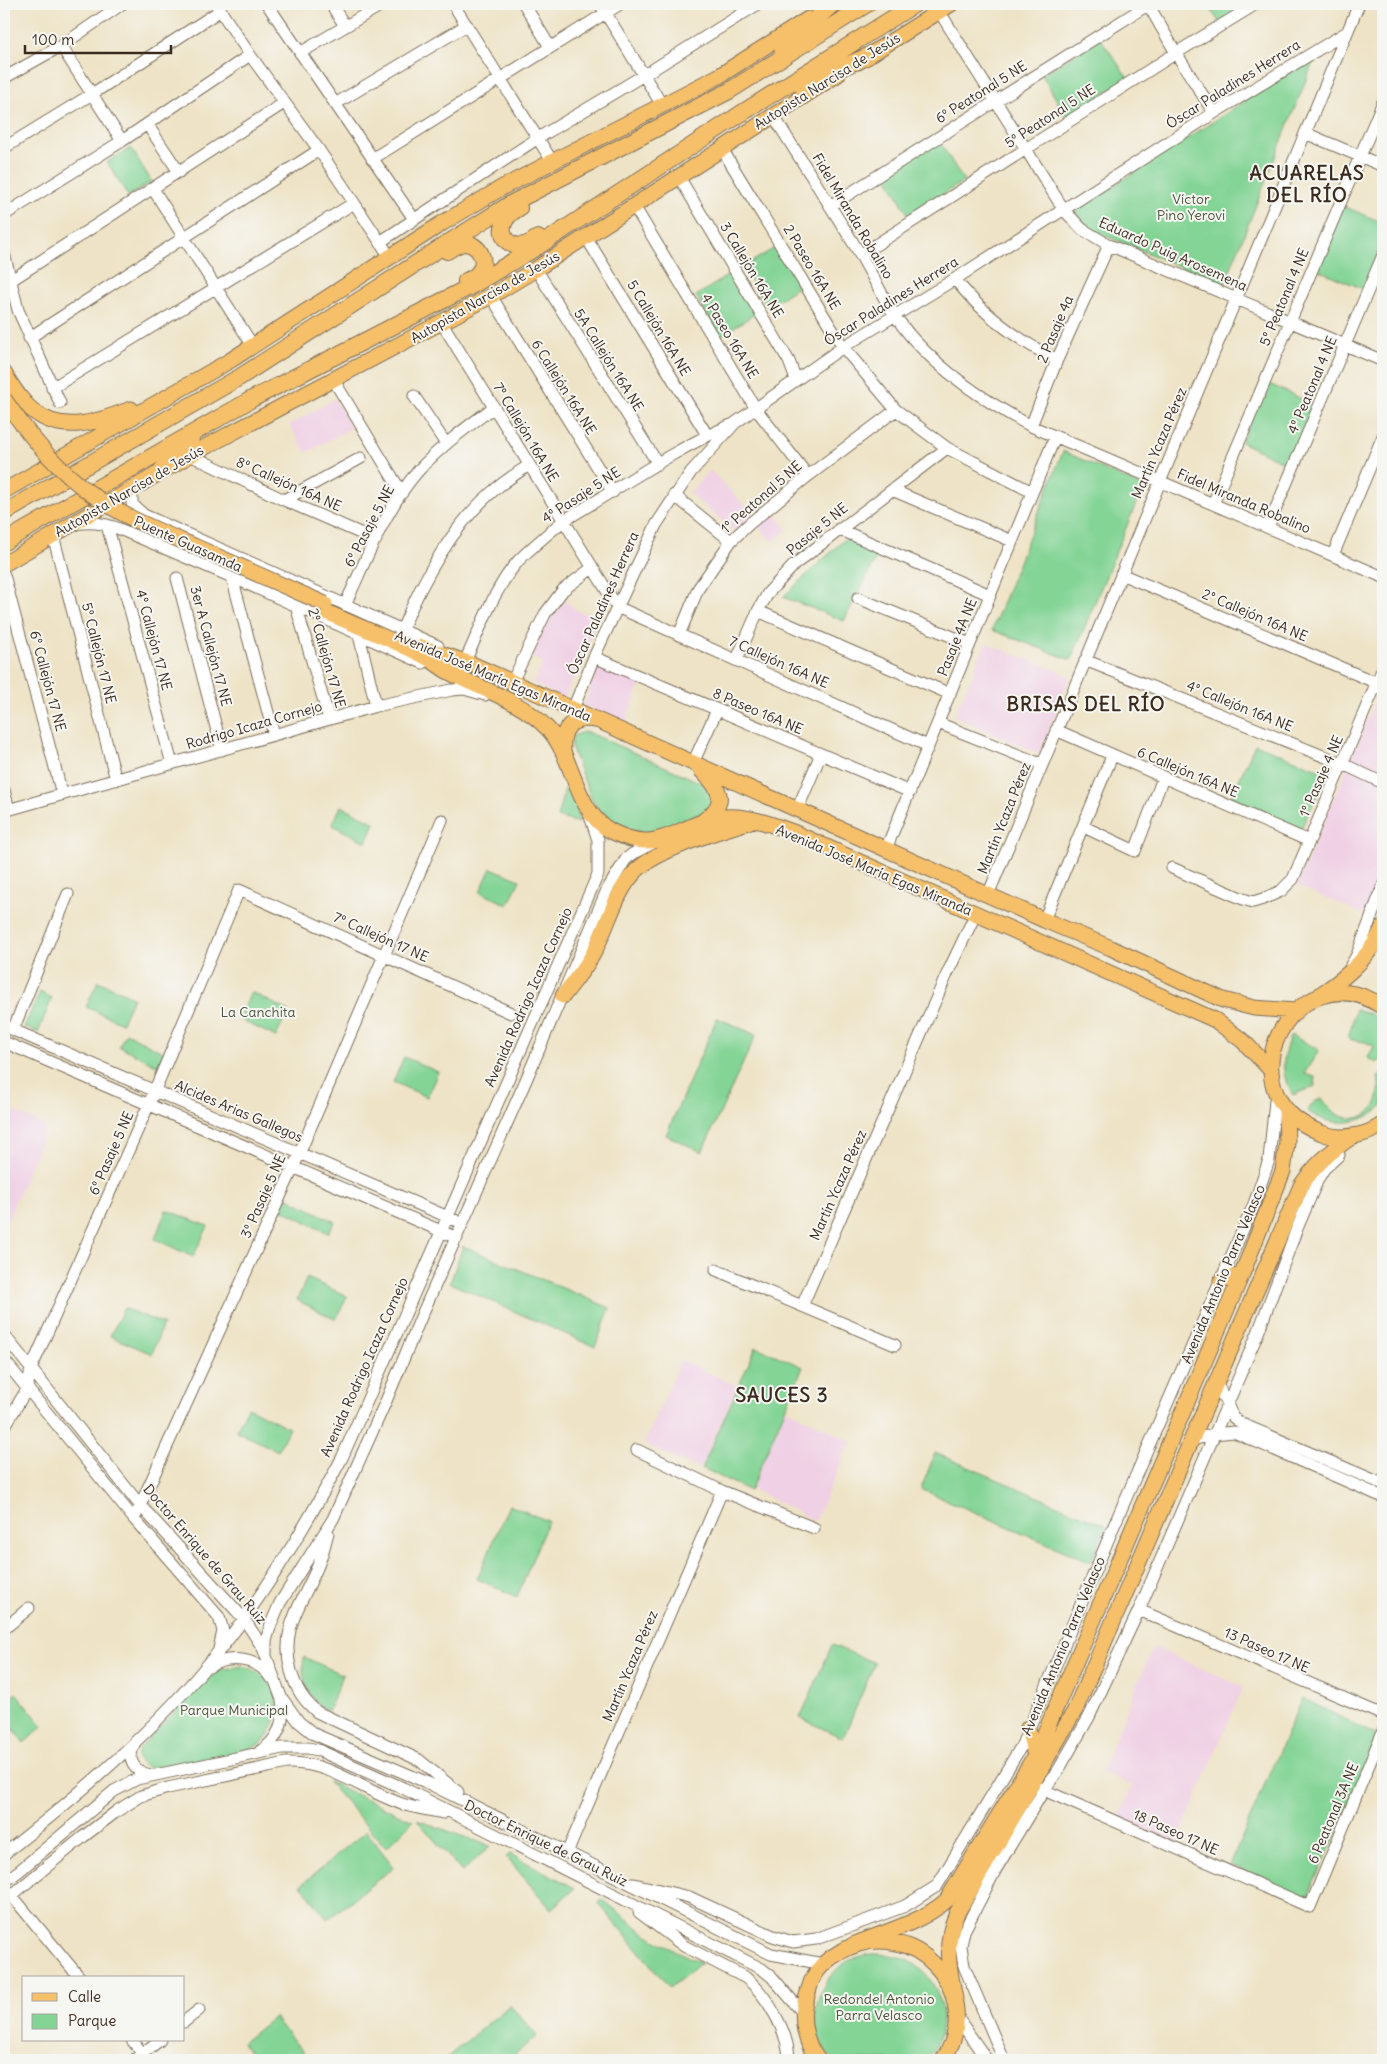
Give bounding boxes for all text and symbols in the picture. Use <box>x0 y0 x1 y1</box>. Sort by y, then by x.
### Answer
scale bar <box>25 22 171 54</box>
street label: Autopista Narcisa de Jesús <box>751 29 903 133</box>
text: 100 m <box>32 30 74 49</box>
street label: Óscar Paladines Herrera <box>1163 35 1303 133</box>
street label: 6º Peatonal 5 NE <box>932 57 1030 127</box>
street label: 5º Peatonal 5 NE <box>1001 80 1099 152</box>
street label: Fidel Miranda Robalino <box>808 150 898 282</box>
district label: ACUARELAS DEL RÍO <box>1249 161 1365 207</box>
park label: Víctor Pino Yerovi <box>1157 190 1225 224</box>
street label: Eduardo Puig Arosemena <box>1096 213 1250 295</box>
street label: 3 Callejón 16A NE <box>716 219 788 321</box>
street label: 2 Paseo 16A NE <box>780 221 844 313</box>
street label: 5º Peatonal 4 NE <box>1255 245 1313 349</box>
street label: Autopista Narcisa de Jesús <box>407 247 563 347</box>
street label: Óscar Paladines Herrera <box>821 252 961 350</box>
street label: 5 Callejón 16A NE <box>623 277 695 379</box>
street label: 4 Paseo 16A NE <box>697 290 763 382</box>
street label: 2 Pasaje 4a <box>1033 293 1077 365</box>
street label: 5A Callejón 16A NE <box>570 305 648 415</box>
street label: 4º Peatonal 4 NE <box>1283 333 1341 437</box>
street label: 6 Callejón 16A NE <box>528 336 600 438</box>
street label: 7º Callejón 16A NE <box>489 379 563 485</box>
street label: Martín Ycaza Pérez <box>1127 384 1191 501</box>
street label: Autopista Narcisa de Jesús <box>51 441 207 541</box>
street label: 8º Callejón 16A NE <box>233 453 345 515</box>
street label: 1º Peatonal 5 NE <box>717 457 805 537</box>
street label: 4º Pasaje 5 NE <box>538 463 624 527</box>
street label: Fidel Miranda Robalino <box>1174 465 1314 537</box>
street label: 6º Pasaje 5 NE <box>340 482 398 570</box>
street label: Pasaje 5 NE <box>783 499 851 559</box>
street label: Puente Guasamda <box>131 512 245 576</box>
street label: Óscar Paladines Herrera <box>563 529 643 677</box>
street label: 3er A Callejón 17 NE <box>186 584 236 708</box>
street label: 2° Callejón 16A NE <box>1200 585 1310 645</box>
street label: 4º Callejón 17 NE <box>132 588 176 692</box>
street label: Pasaje 4A NE <box>933 595 981 679</box>
street label: 5º Callejón 17 NE <box>78 601 120 705</box>
street label: 2º Callejón 17 NE <box>304 606 350 710</box>
street label: Avenida José María Egas Miranda <box>392 626 594 726</box>
street label: 6º Callejón 17 NE <box>26 629 70 733</box>
street label: 7 Callejón 16A NE <box>726 632 832 692</box>
street label: 4° Callejón 16A NE <box>1184 676 1296 736</box>
street label: 8 Paseo 16A NE <box>710 684 806 738</box>
district label: BRISAS DEL RÍO <box>1007 691 1165 716</box>
street label: Rodrigo Icaza Cornejo <box>184 697 324 753</box>
street label: 1º Pasaje 4 NE <box>1295 732 1347 820</box>
street label: 6 Callejón 16A NE <box>1134 742 1242 802</box>
street label: Martín Ycaza Pérez <box>973 759 1035 877</box>
street label: Avenida José María Egas Miranda <box>773 820 975 920</box>
street label: Avenida Rodrigo Icaza Cornejo <box>480 904 576 1090</box>
street label: 7º Callejón 17 NE <box>331 908 431 966</box>
park label: La Canchita <box>220 1003 296 1021</box>
street label: Alcides Arias Gallegos <box>172 1076 306 1146</box>
street label: 6º Pasaje 5 NE <box>84 1108 138 1198</box>
street label: Martín Ycaza Pérez <box>806 1127 871 1243</box>
street label: 3º Pasaje 5 NE <box>236 1151 290 1241</box>
street label: Avenida Antonio Parra Velasco <box>1177 1182 1269 1366</box>
street label: Avenida Rodrigo Icaza Cornejo <box>316 1274 412 1460</box>
district label: SAUCES 3 <box>736 1383 829 1407</box>
street label: Doctor Enrique de Grau Ruiz <box>139 1480 271 1628</box>
street label: Avenida Antonio Parra Velasco <box>1017 1554 1109 1738</box>
street label: Martín Ycaza Pérez <box>598 1607 662 1724</box>
street label: 13 Paseo 17 NE <box>1221 1623 1313 1677</box>
park label: Parque Municipal <box>180 1701 288 1719</box>
street label: 6 Peatonal 3A NE <box>1304 1760 1362 1866</box>
street label: Doctor Enrique de Grau Ruiz <box>461 1796 631 1891</box>
street label: 18 Paseo 17 NE <box>1130 1805 1222 1859</box>
legend <box>22 1976 185 2042</box>
text: Calle <box>68 1987 101 2006</box>
park label: Redondel Antonio Parra Velasco <box>823 1990 935 2024</box>
text: Parque <box>68 2011 116 2030</box>

